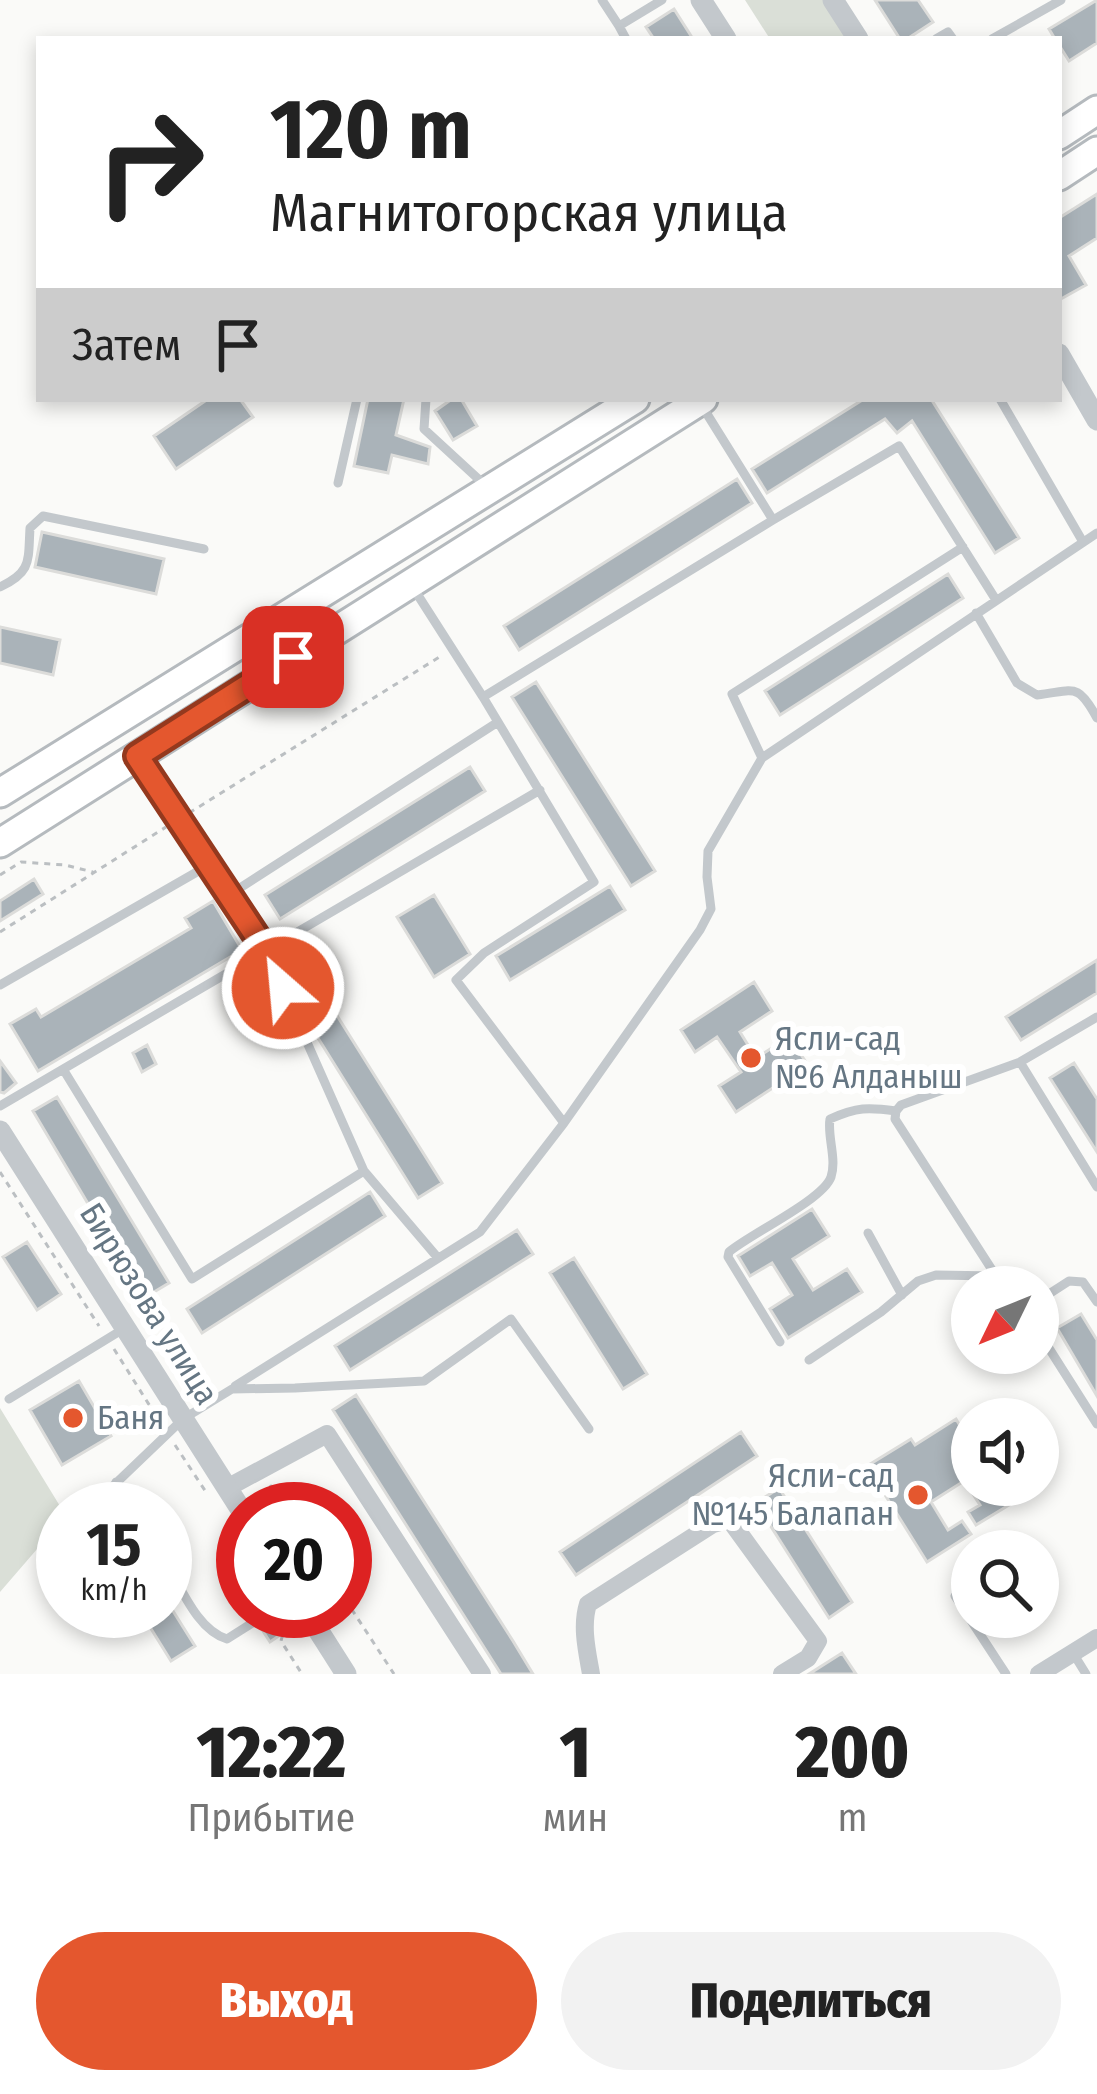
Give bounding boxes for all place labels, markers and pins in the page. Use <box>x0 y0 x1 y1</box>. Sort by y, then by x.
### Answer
pin <box>242 606 344 708</box>
place label: Ясли-сад №6 Алданыш <box>775 1019 963 1097</box>
marker: Ясли-сад №6 Алданыш <box>738 1045 764 1071</box>
place label: Баня <box>97 1398 164 1438</box>
marker: Баня <box>60 1405 86 1431</box>
place label: Ясли-сад №145 Балапан <box>692 1456 894 1534</box>
marker: Ясли-сад №145 Балапан <box>905 1482 931 1508</box>

